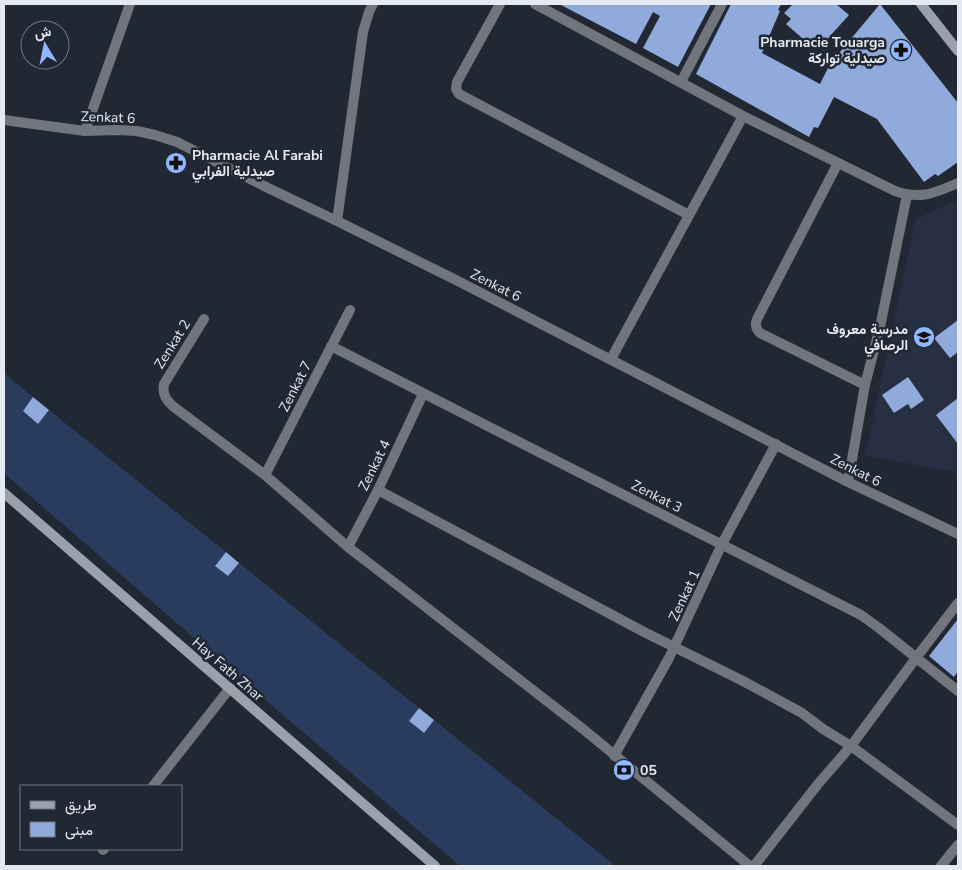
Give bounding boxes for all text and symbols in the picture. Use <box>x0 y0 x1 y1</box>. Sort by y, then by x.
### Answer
north arrow <box>20 20 70 70</box>
text: ش <box>33 22 53 44</box>
place label: Pharmacie Touarga صيدلية تواركة <box>760 33 885 68</box>
pharmacy icon: Pharmacie Touarga صيدلية تواركة <box>889 38 913 62</box>
street label: Zenkat 6 <box>80 107 136 128</box>
place label: Pharmacie Al Farabi صيدلية الفرابي <box>192 146 323 183</box>
pharmacy icon: Pharmacie Al Farabi صيدلية الفرابي <box>164 151 188 175</box>
street label: Zenkat 6 <box>467 265 524 306</box>
street label: Zenkat 2 <box>150 316 195 372</box>
place label: مدرسة معروف الرصافي <box>827 320 908 357</box>
school or university icon: مدرسة معروف الرصافي <box>912 325 936 349</box>
street label: Zenkat 7 <box>275 358 316 415</box>
street label: Zenkat 4 <box>354 436 395 494</box>
street label: Zenkat 6 <box>827 450 884 491</box>
street label: Zenkat 3 <box>628 476 685 517</box>
street label: Zenkat 1 <box>664 566 705 624</box>
street label: Hay Fath Zhar <box>188 633 267 706</box>
bank icon: 05 <box>612 758 636 782</box>
place label: 05 <box>640 761 657 780</box>
legend <box>20 785 182 850</box>
text: طريق <box>65 795 97 815</box>
text: مبنى <box>65 820 93 840</box>

